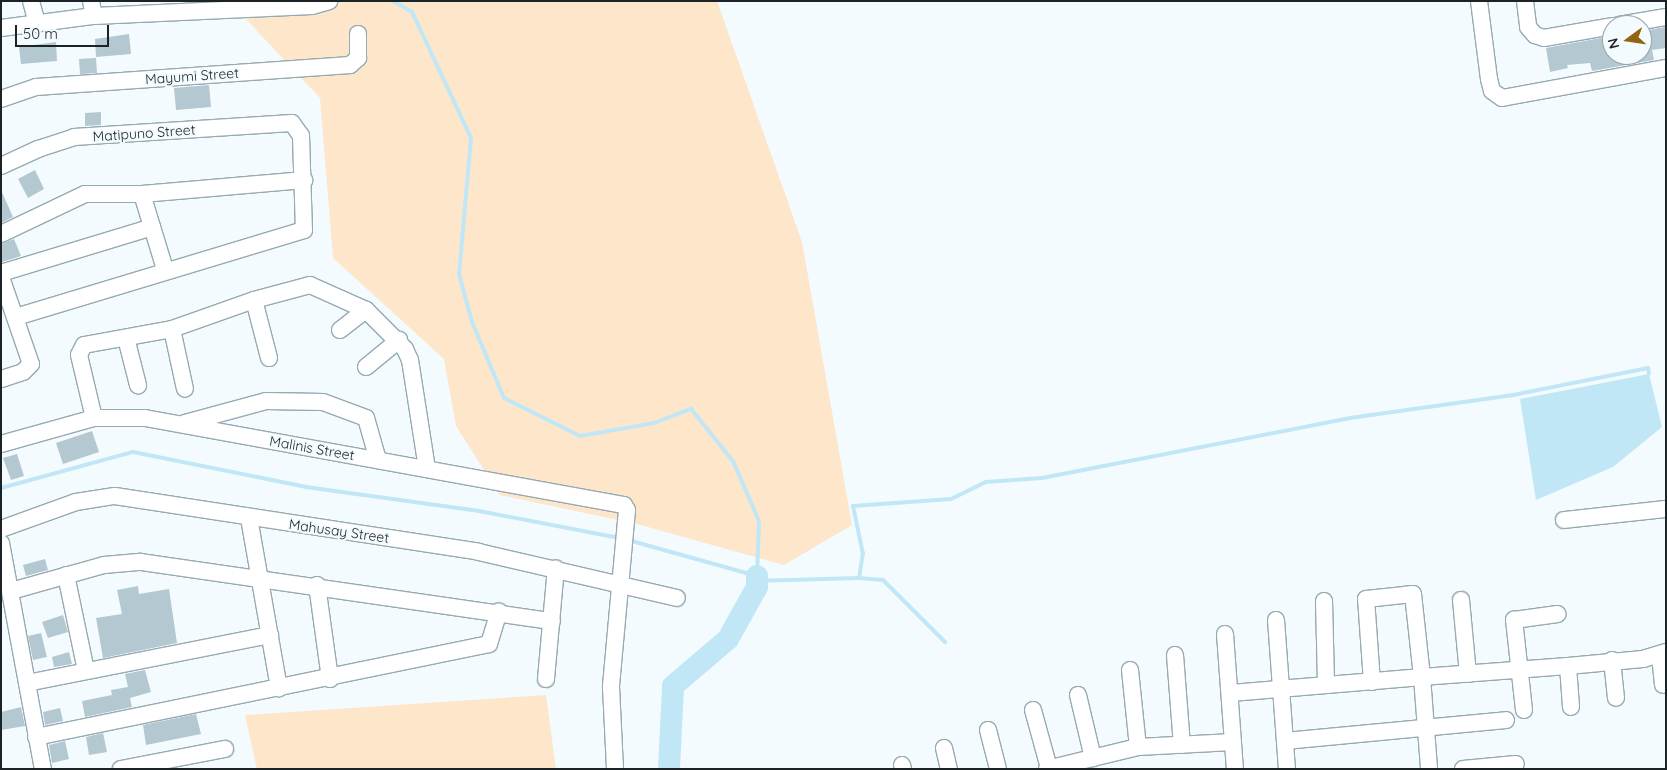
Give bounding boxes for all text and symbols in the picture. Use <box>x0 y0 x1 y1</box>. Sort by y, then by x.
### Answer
scale bar <box>18 15 111 47</box>
north arrow <box>1602 15 1652 65</box>
text: 50 m <box>23 24 58 43</box>
text: N <box>1603 36 1623 51</box>
street label: Mayumi Street <box>145 64 239 88</box>
street label: Matipuno Street <box>92 121 196 145</box>
street label: Malinis Street <box>268 432 356 464</box>
street label: Mahusay Street <box>288 516 390 546</box>

